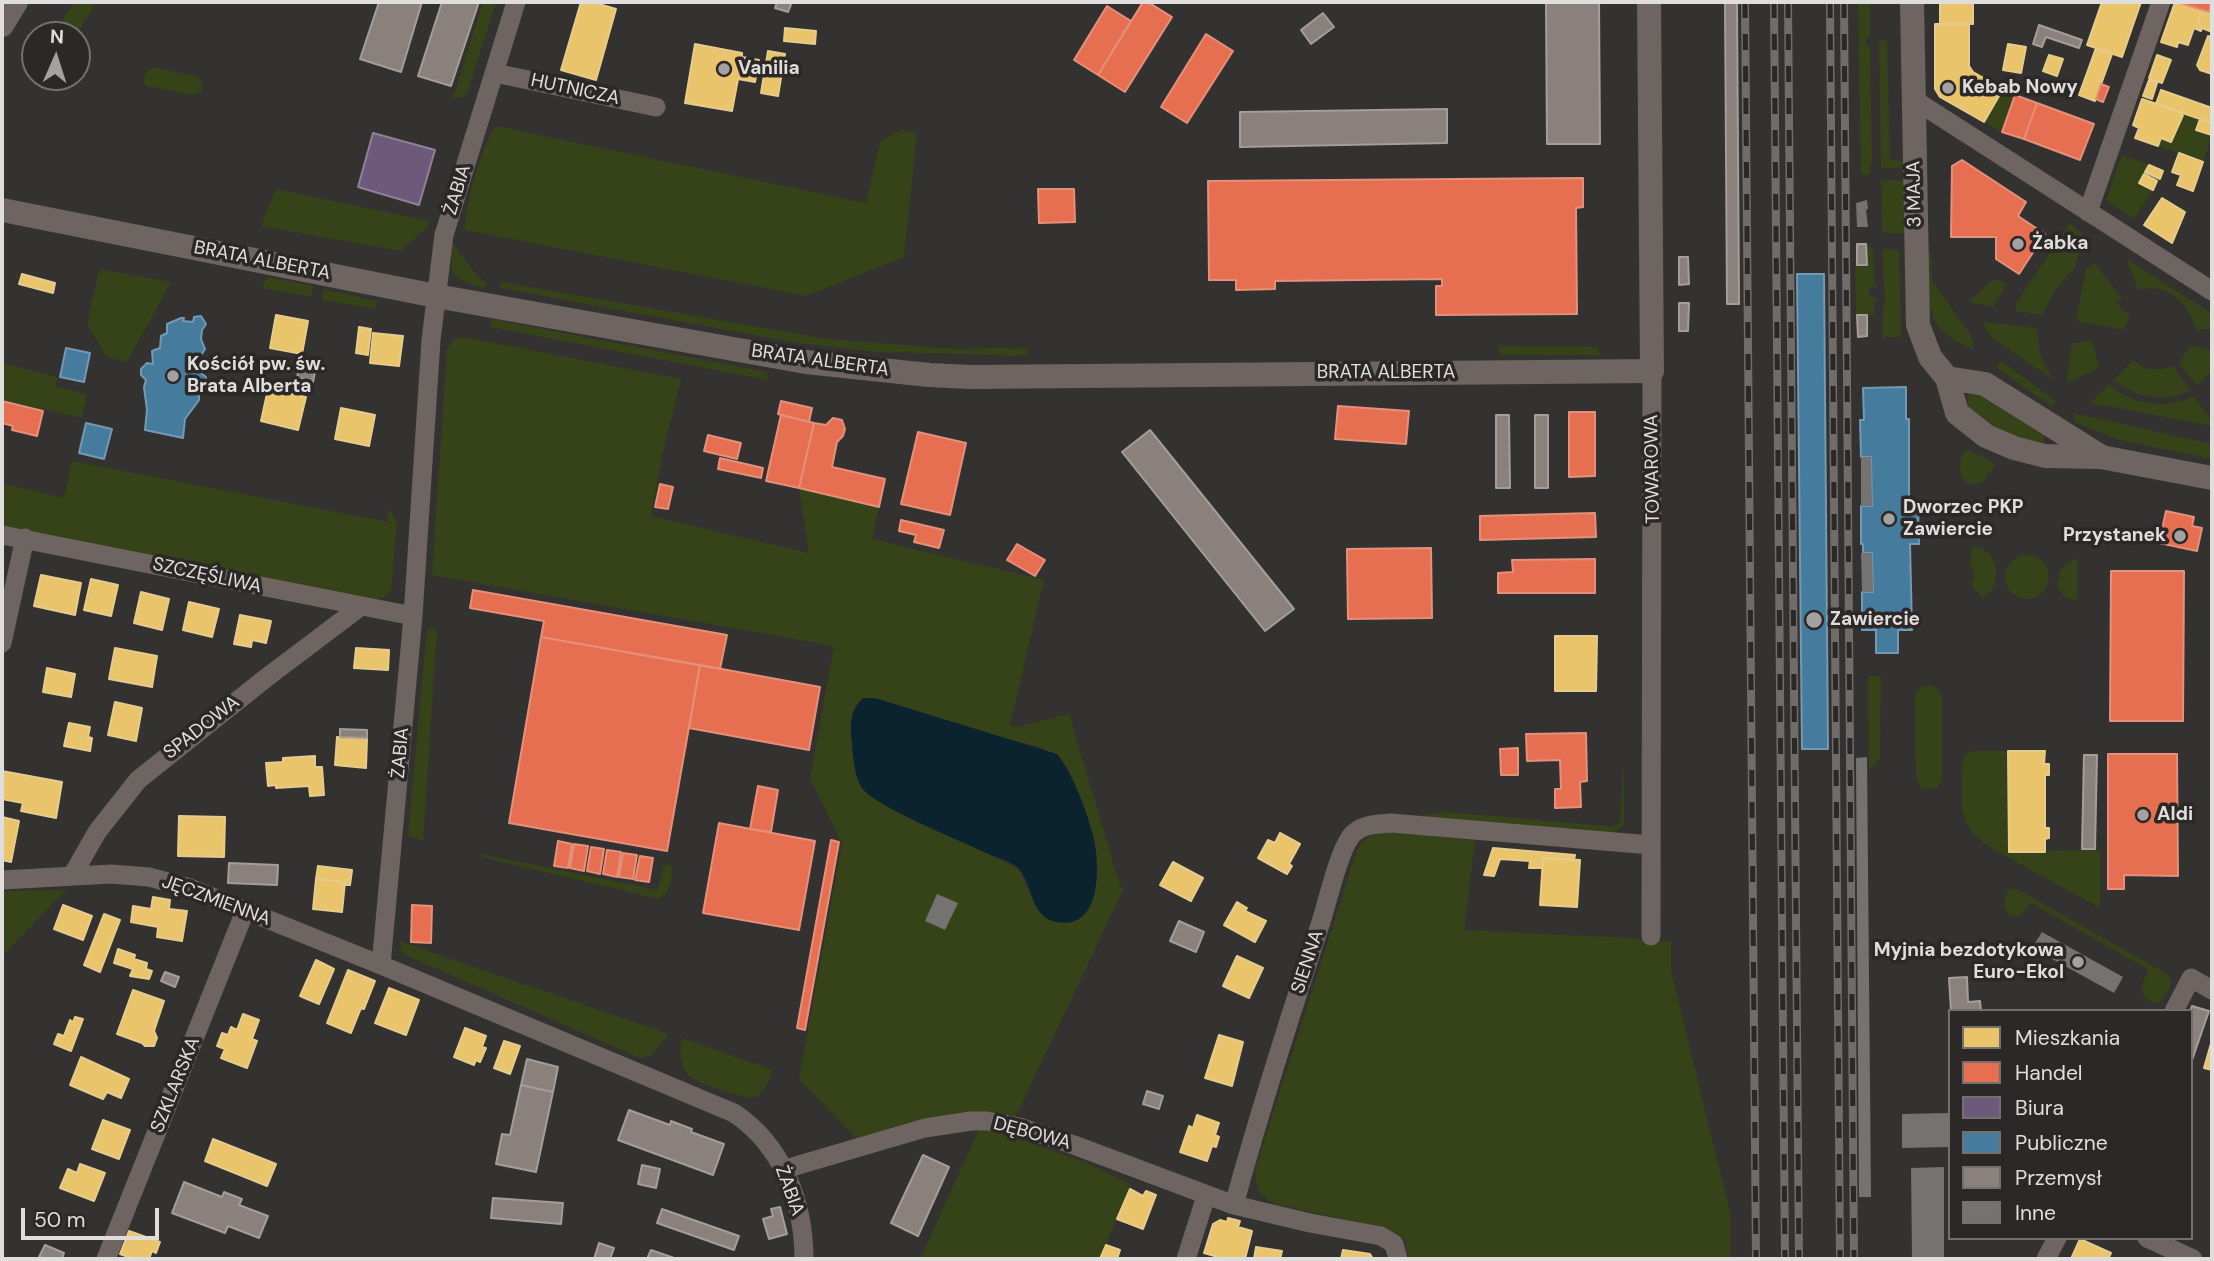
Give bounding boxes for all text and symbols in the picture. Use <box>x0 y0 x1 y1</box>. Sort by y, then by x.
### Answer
north arrow <box>21 21 91 91</box>
text: N <box>49 24 65 49</box>
place label: Vanilia <box>738 58 800 80</box>
marker: Vanilia <box>716 61 732 77</box>
street label: HUTNICZA <box>529 69 621 111</box>
place label: Kebab Nowy <box>1962 77 2078 99</box>
marker: Kebab Nowy <box>1940 80 1956 96</box>
street label: 3 MAJA <box>1903 161 1927 227</box>
street label: ŻABIA <box>440 162 476 218</box>
place label: Żabka <box>2032 233 2088 255</box>
marker: Żabka <box>2010 236 2026 252</box>
street label: BRATA ALBERTA <box>192 237 332 285</box>
street label: BRATA ALBERTA <box>750 340 890 382</box>
place label: Kościół pw. św. Brata Alberta <box>187 354 325 398</box>
street label: BRATA ALBERTA <box>1317 362 1455 384</box>
marker: Kościół pw. św. Brata Alberta <box>165 368 181 384</box>
street label: TOWAROWA <box>1641 414 1665 524</box>
place label: Dworzec PKP Zawiercie <box>1903 497 2024 541</box>
marker: Dworzec PKP Zawiercie <box>1881 511 1897 527</box>
place label: Przystanek <box>2063 525 2166 547</box>
marker: Przystanek <box>2172 528 2188 544</box>
street label: SZCZĘŚLIWA <box>150 553 264 599</box>
place label: Zawiercie <box>1830 609 1920 631</box>
marker: Zawiercie <box>1804 610 1824 630</box>
street label: SPADOWA <box>160 691 244 765</box>
street label: ŻABIA <box>387 726 415 780</box>
place label: Aldi <box>2157 804 2193 826</box>
marker: Aldi <box>2135 807 2151 823</box>
street label: JĘCZMIENNA <box>158 871 274 931</box>
street label: SIENNA <box>1287 928 1329 996</box>
place label: Myjnia bezdotykowa Euro-Ekol <box>1874 940 2064 984</box>
marker: Myjnia bezdotykowa Euro-Ekol <box>2070 954 2086 970</box>
legend <box>1948 1009 2193 1240</box>
text: Mieszkania <box>2015 1024 2120 1052</box>
street label: SZKLARSKA <box>147 1034 205 1136</box>
text: Handel <box>2015 1059 2083 1087</box>
text: Biura <box>2015 1094 2064 1122</box>
street label: DĘBOWA <box>991 1113 1073 1155</box>
text: Publiczne <box>2015 1129 2108 1157</box>
street label: ŻABIA <box>769 1163 809 1219</box>
text: Przemysł <box>2015 1164 2102 1192</box>
scale bar <box>24 1194 163 1238</box>
text: Inne <box>2015 1199 2056 1227</box>
text: 50 m <box>34 1206 85 1234</box>

